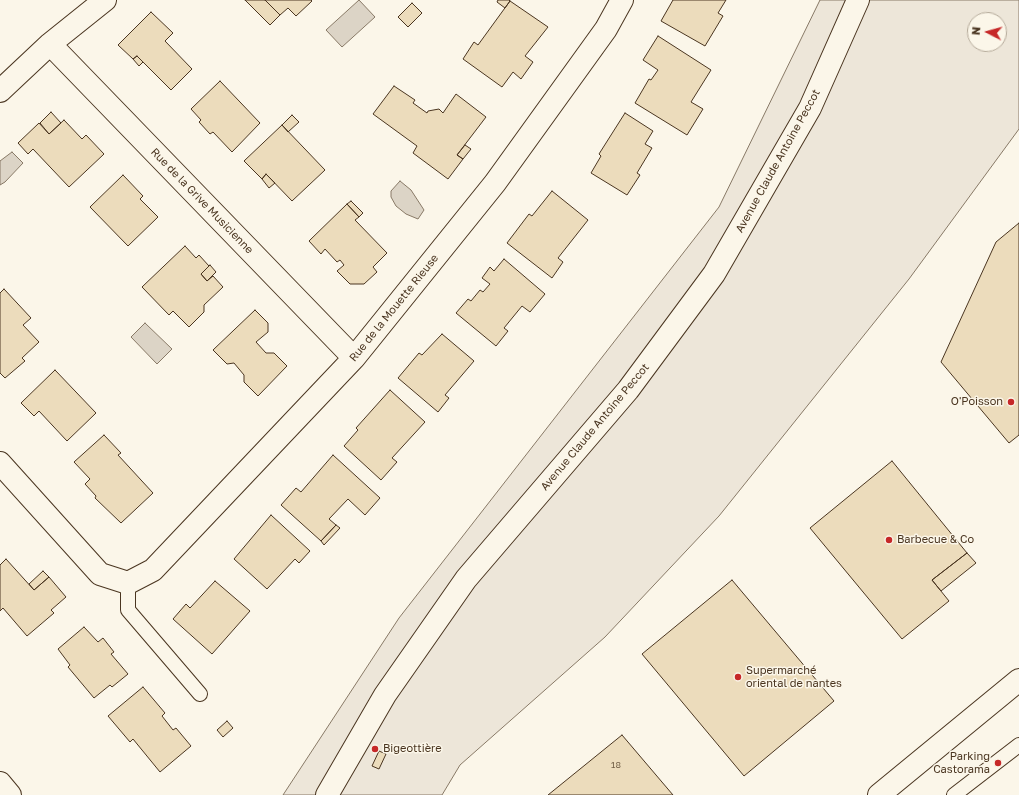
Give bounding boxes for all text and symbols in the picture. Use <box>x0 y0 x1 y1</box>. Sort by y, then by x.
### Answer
north arrow <box>967 12 1007 52</box>
text: N <box>969 26 982 36</box>
street label: Avenue Claude Antoine Peccot <box>733 87 823 235</box>
street label: Rue de la Grive Musicienne <box>148 145 256 257</box>
street label: Rue de la Mouette Rieuse <box>347 252 441 364</box>
street label: Avenue Claude Antoine Peccot <box>538 361 652 493</box>
place label: O'Poisson <box>951 395 1003 409</box>
marker: O'Poisson <box>1006 397 1016 407</box>
place label: Barbecue & Co <box>897 533 974 547</box>
marker: Barbecue & Co <box>884 535 894 545</box>
place label: Supermarché oriental de nantes <box>746 664 842 690</box>
marker: Supermarché oriental de nantes <box>733 672 743 682</box>
place label: Bigeottière <box>383 742 442 756</box>
marker: Bigeottière <box>370 744 380 754</box>
place label: Parking Castorama <box>933 750 990 776</box>
marker: Parking Castorama <box>993 758 1003 768</box>
house number: 18 <box>611 760 621 770</box>

